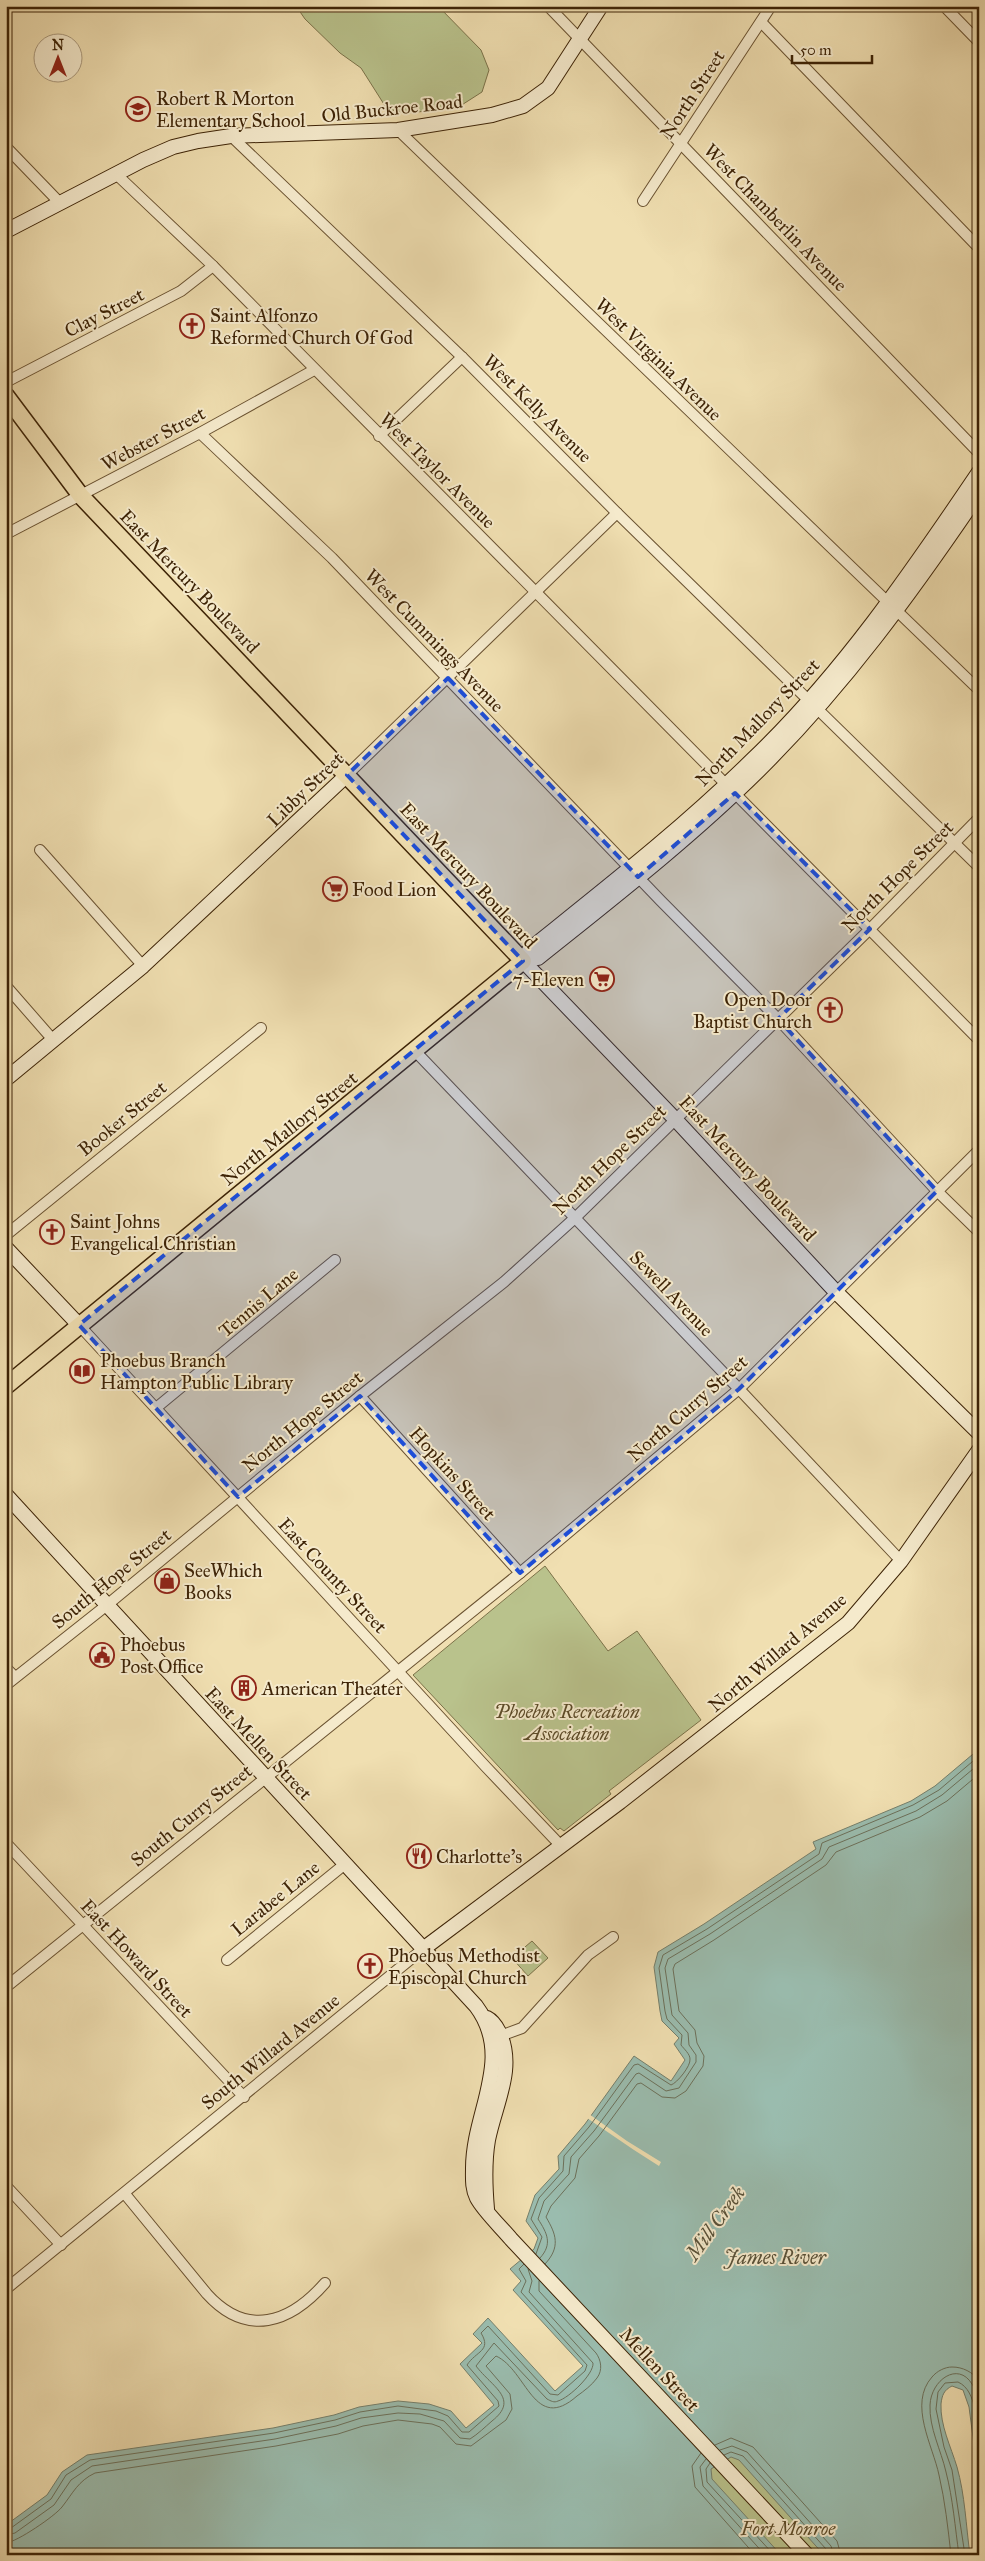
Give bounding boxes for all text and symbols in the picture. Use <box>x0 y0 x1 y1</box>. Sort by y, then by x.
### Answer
north arrow <box>32 32 82 82</box>
scale bar <box>792 32 872 64</box>
text: N <box>52 37 64 54</box>
text: 50 m <box>800 41 832 59</box>
street label: North Street <box>655 45 730 143</box>
place label: Robert R Morton Elementary School <box>156 87 306 132</box>
street label: Old Buckroe Road <box>320 90 464 127</box>
school or university icon: Robert R Morton Elementary School <box>125 96 151 122</box>
street label: West Chamberlin Avenue <box>699 139 852 296</box>
street label: Clay Street <box>61 283 148 342</box>
street label: West Virginia Avenue <box>590 293 727 426</box>
place label: Saint Alfonzo Reformed Church Of God <box>210 304 413 349</box>
church icon: Saint Alfonzo Reformed Church Of God <box>179 313 205 339</box>
street label: West Kelly Avenue <box>479 349 597 468</box>
street label: Webster Street <box>97 401 209 475</box>
street label: West Taylor Avenue <box>375 408 500 533</box>
street label: East Mercury Boulevard <box>115 505 265 658</box>
street label: West Cummings Avenue <box>360 564 509 718</box>
street label: North Mallory Street <box>690 653 824 791</box>
street label: Libby Street <box>262 747 349 832</box>
street label: East Mercury Boulevard <box>395 798 542 953</box>
street label: North Hope Street <box>837 815 958 937</box>
supermarket icon: Food Lion <box>322 876 348 902</box>
place label: Food Lion <box>352 878 436 901</box>
supermarket icon: 7-Eleven <box>589 966 615 992</box>
place label: 7-Eleven <box>512 968 584 991</box>
place label: Open Door Baptist Church <box>693 988 813 1033</box>
church icon: Open Door Baptist Church <box>817 997 843 1023</box>
street label: North Mallory Street <box>217 1066 362 1190</box>
street label: Booker Street <box>74 1076 171 1161</box>
street label: East Mercury Boulevard <box>674 1091 821 1246</box>
street label: North Hope Street <box>548 1099 671 1219</box>
place label: Saint Johns Evangelical Christian <box>70 1210 236 1256</box>
church icon: Saint Johns Evangelical Christian <box>39 1219 65 1245</box>
street label: Sewell Avenue <box>625 1246 718 1341</box>
street label: Tennis Lane <box>214 1263 303 1342</box>
place label: Phoebus Branch Hampton Public Library <box>100 1349 294 1394</box>
street label: North Curry Street <box>623 1350 752 1467</box>
library icon: Phoebus Branch Hampton Public Library <box>69 1358 95 1384</box>
street label: North Hope Street <box>237 1366 367 1477</box>
street label: Hopkins Street <box>405 1422 501 1525</box>
street label: East County Street <box>273 1513 392 1638</box>
street label: South Hope Street <box>47 1523 176 1634</box>
place label: SeeWhich Books <box>184 1559 263 1604</box>
shop icon: SeeWhich Books <box>154 1568 180 1594</box>
street label: North Willard Avenue <box>704 1588 851 1717</box>
place label: Phoebus Post Office <box>120 1633 203 1678</box>
public building icon: Phoebus Post Office <box>89 1642 115 1668</box>
building icon: American Theater <box>231 1675 257 1701</box>
place label: American Theater <box>261 1677 403 1700</box>
street label: East Mellen Street <box>200 1682 317 1805</box>
park label: Phoebus Recreation Association <box>494 1700 640 1745</box>
street label: South Curry Street <box>126 1759 257 1871</box>
restaurant icon: Charlotte's <box>406 1843 432 1869</box>
place label: Charlotte's <box>436 1845 522 1868</box>
street label: Larabee Lane <box>227 1856 324 1941</box>
street label: East Howard Street <box>76 1894 198 2023</box>
place label: Phoebus Methodist Episcopal Church <box>388 1944 540 1989</box>
church icon: Phoebus Methodist Episcopal Church <box>357 1953 383 1979</box>
street label: South Willard Avenue <box>196 1988 344 2114</box>
water label: Mill Creek <box>679 2181 750 2266</box>
water label: James River <box>723 2245 828 2269</box>
street label: Mellen Street <box>615 2322 705 2417</box>
park label: Fort Monroe <box>740 2517 836 2540</box>

